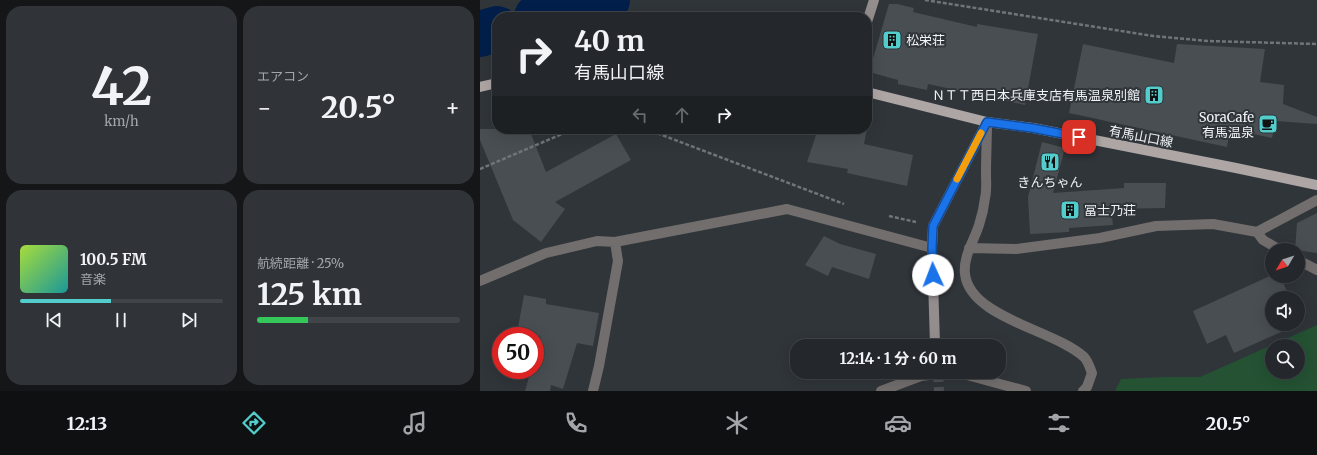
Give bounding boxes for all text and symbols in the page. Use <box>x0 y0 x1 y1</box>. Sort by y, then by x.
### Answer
text: 40 m <box>574 23 645 59</box>
icon: right <box>508 28 560 80</box>
building icon: 松栄荘 <box>881 29 903 51</box>
place label: 松栄荘 <box>906 32 945 49</box>
text: 42 <box>91 54 152 119</box>
text: 有馬山口線 <box>574 61 664 84</box>
text: エアコン <box>257 68 309 85</box>
building icon: ＮＴＴ西日本兵庫支店有馬温泉別館 <box>1143 84 1165 106</box>
place label: ＮＴＴ西日本兵庫支店有馬温泉別館 <box>932 87 1140 104</box>
text: 20.5° <box>321 88 396 126</box>
text: − <box>257 94 272 122</box>
text: + <box>445 94 460 122</box>
icon: left <box>629 104 651 126</box>
icon: ahead <box>671 104 693 126</box>
icon: right <box>713 104 735 126</box>
place label: SoraCafe 有馬温泉 <box>1199 109 1254 141</box>
text: km/h <box>104 113 139 130</box>
cafe icon: SoraCafe 有馬温泉 <box>1257 113 1279 135</box>
pin <box>1062 120 1096 154</box>
street label: 有馬山口線 <box>1107 122 1174 151</box>
icon: arrive <box>1068 126 1090 148</box>
restaurant icon: きんちゃん <box>1039 151 1061 173</box>
place label: きんちゃん <box>1017 174 1083 191</box>
building icon: 冨士乃荘 <box>1059 199 1081 221</box>
place label: 冨士乃荘 <box>1084 202 1136 219</box>
north arrow <box>1265 243 1305 283</box>
map controls <box>1265 243 1305 379</box>
text: 100.5 FM <box>80 250 146 269</box>
position arrow <box>912 254 954 296</box>
text: 航続距離 · 25% <box>257 255 344 272</box>
text: 音楽 <box>80 271 106 288</box>
text: 125 km <box>257 275 362 313</box>
button: sound <box>1265 291 1305 331</box>
icon: previous <box>43 309 65 331</box>
icon: pause <box>110 309 132 331</box>
icon: next <box>178 309 200 331</box>
speed limit sign: 50 <box>492 327 544 379</box>
button: search <box>1265 339 1305 379</box>
text: 12:14 · 1 分 · 60 m <box>839 349 957 368</box>
icon: directions <box>240 409 268 437</box>
icon: music <box>401 409 429 437</box>
icon: phone <box>562 409 590 437</box>
icon: climate <box>723 409 751 437</box>
icon: car <box>884 409 912 437</box>
icon: filters <box>1045 409 1073 437</box>
text: 12:13 <box>66 412 107 435</box>
text: 20.5° <box>1206 412 1251 435</box>

